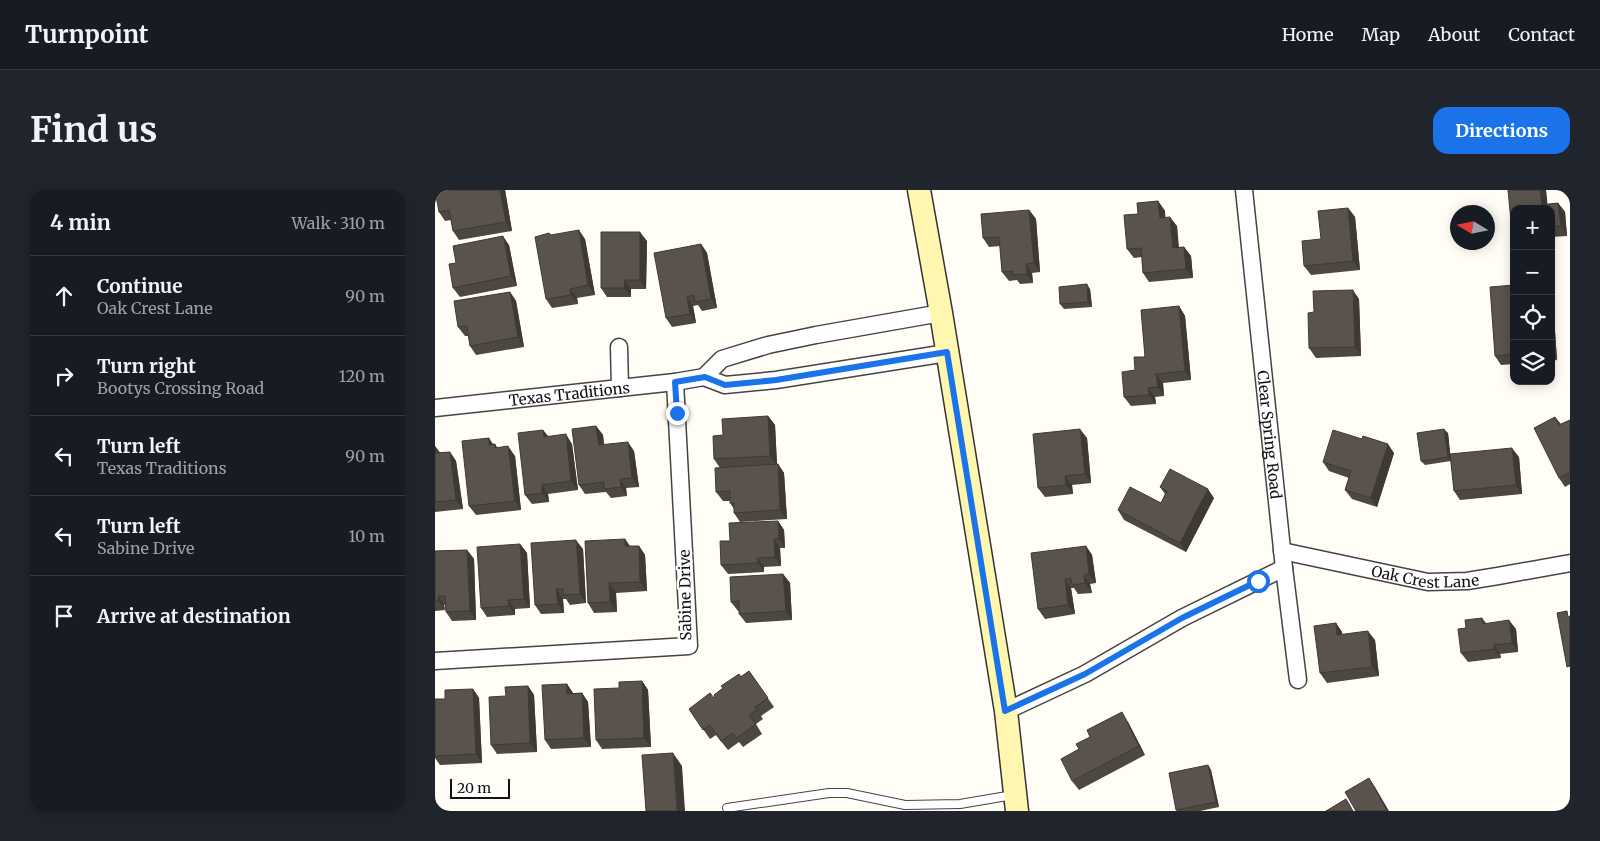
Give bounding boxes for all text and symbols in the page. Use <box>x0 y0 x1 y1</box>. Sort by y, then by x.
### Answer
text: Turnpoint <box>25 19 148 50</box>
text: Home <box>1282 23 1334 46</box>
text: Map <box>1362 23 1400 46</box>
text: About <box>1428 23 1480 46</box>
text: Contact <box>1508 23 1575 46</box>
button: Directions <box>1433 107 1570 154</box>
text: Find us <box>30 108 157 152</box>
north arrow <box>1450 205 1495 250</box>
map controls <box>1510 205 1555 385</box>
button: + <box>1510 205 1555 250</box>
text: 4 min <box>50 209 111 236</box>
text: Walk · 310 m <box>292 213 385 233</box>
button: − <box>1510 250 1555 295</box>
text: Continue <box>97 274 183 298</box>
icon: ahead <box>50 282 78 310</box>
text: 90 m <box>345 286 385 306</box>
button: locate <box>1510 295 1555 340</box>
text: Oak Crest Lane <box>97 298 212 318</box>
button: layers <box>1510 340 1555 385</box>
text: Turn right <box>97 354 196 378</box>
icon: right <box>50 362 78 390</box>
text: 120 m <box>339 366 385 386</box>
street label: Clear Spring Road <box>1254 369 1286 500</box>
street label: Texas Traditions <box>508 377 631 409</box>
text: Bootys Crossing Road <box>97 378 264 398</box>
route end <box>666 402 689 425</box>
text: Turn left <box>97 434 181 458</box>
icon: left <box>50 442 78 470</box>
text: 90 m <box>345 446 385 466</box>
text: Texas Traditions <box>97 458 227 478</box>
text: Turn left <box>97 514 181 538</box>
icon: left <box>50 522 78 550</box>
text: 10 m <box>348 526 385 546</box>
text: Sabine Drive <box>97 538 194 558</box>
street label: Sabine Drive <box>675 549 695 641</box>
street label: Oak Crest Lane <box>1370 561 1480 592</box>
route start <box>1247 570 1270 593</box>
icon: arrive <box>50 602 78 630</box>
text: Arrive at destination <box>97 604 291 628</box>
scale bar <box>450 776 510 799</box>
text: 20 m <box>457 779 491 797</box>

